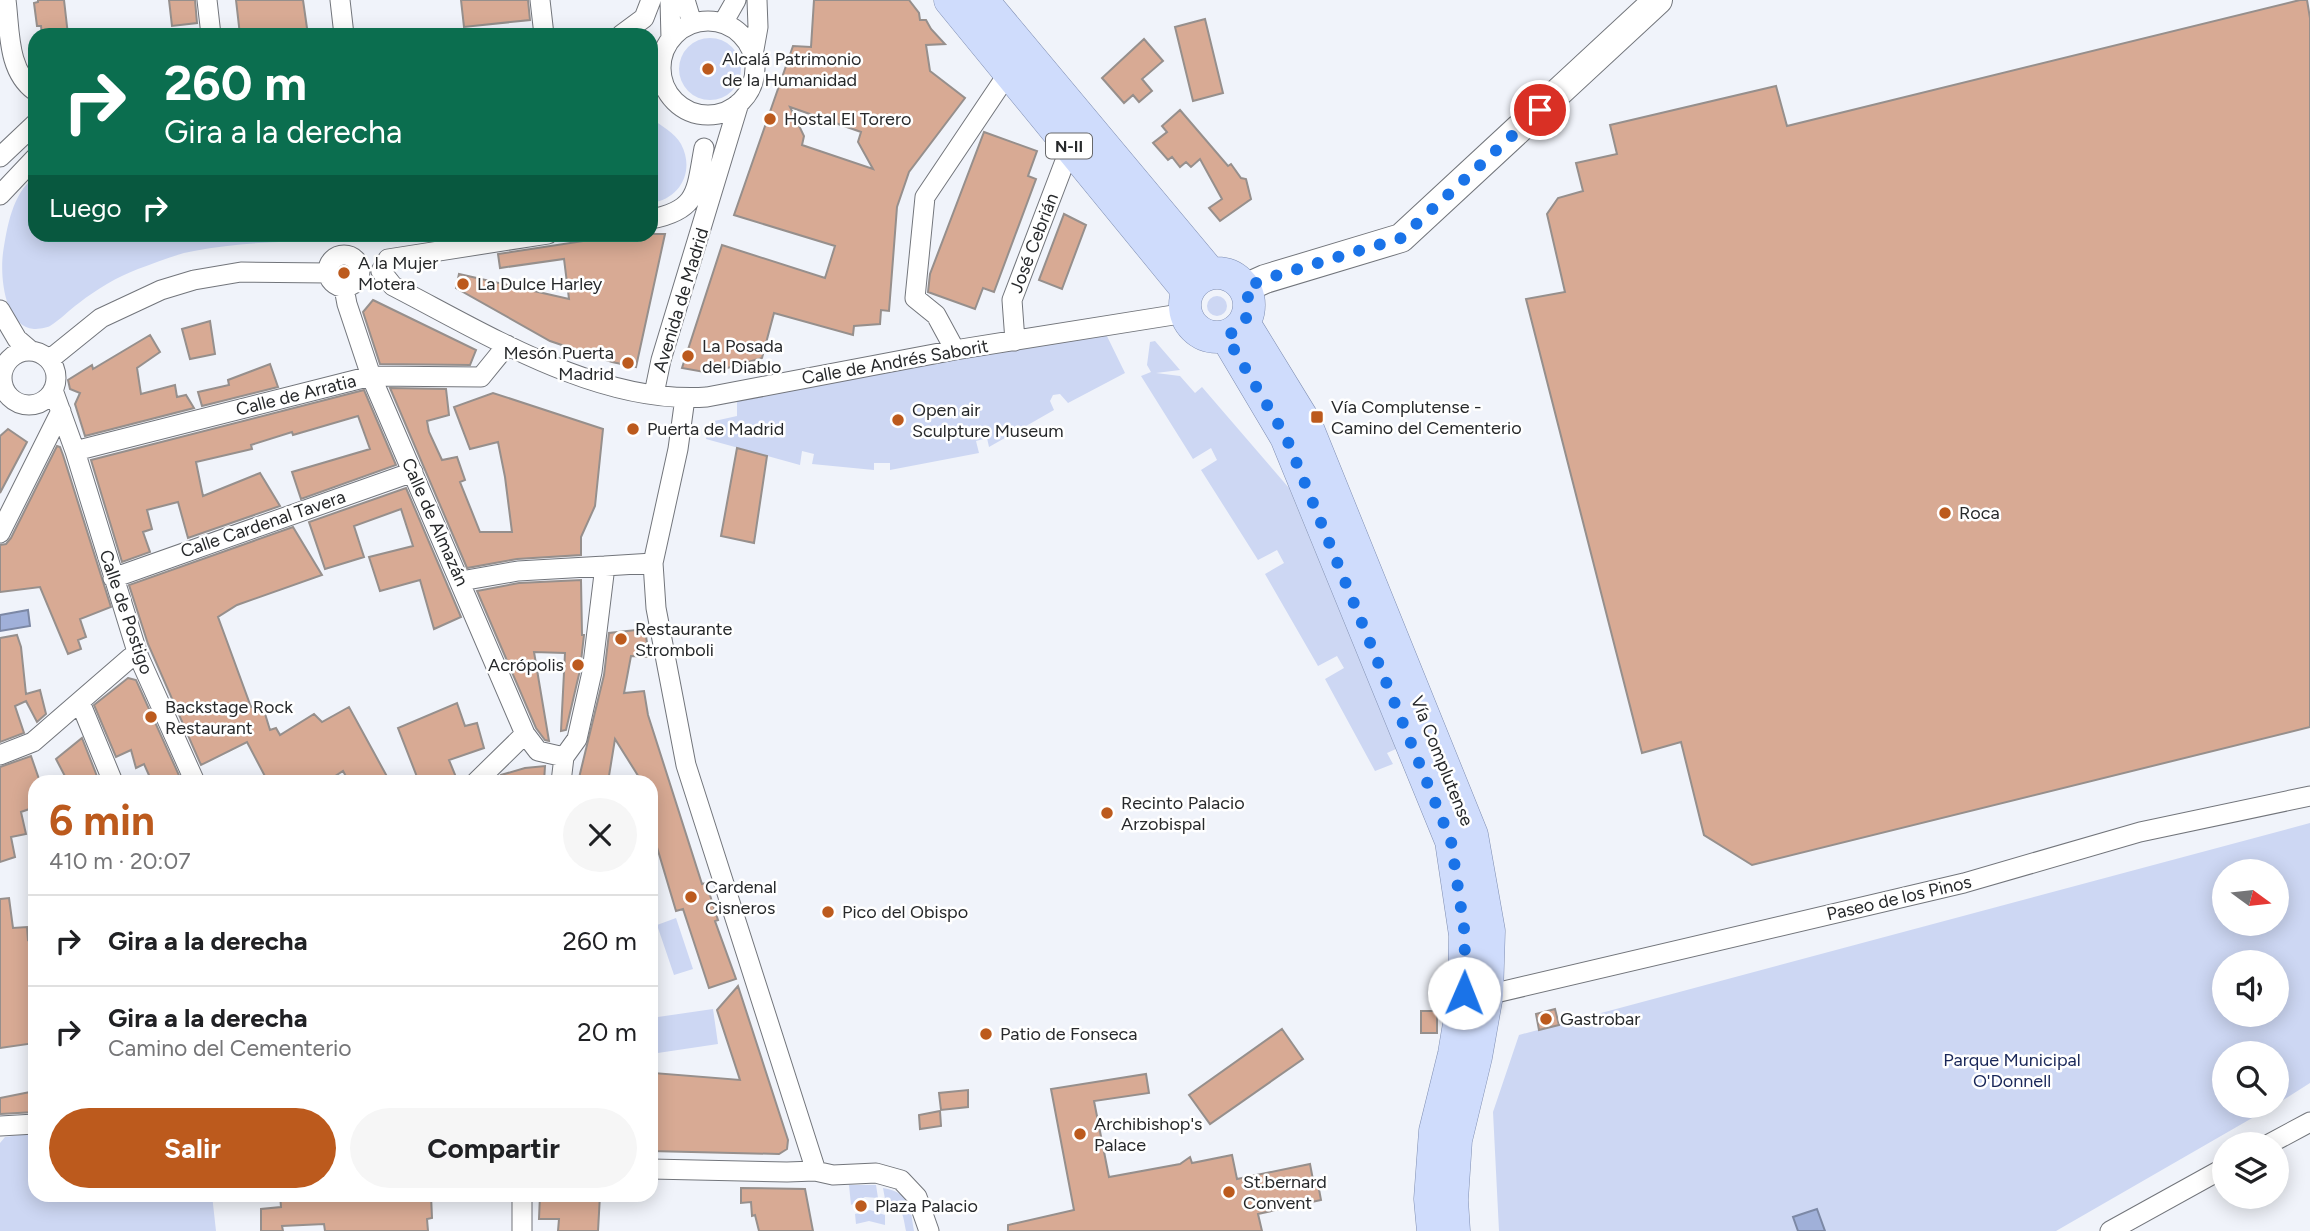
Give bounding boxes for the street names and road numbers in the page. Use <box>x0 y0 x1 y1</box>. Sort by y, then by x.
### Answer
road number: N-II <box>1046 134 1092 158</box>
street label: José Cebrián <box>1005 190 1063 296</box>
street label: Avenida de Madrid <box>649 225 713 375</box>
street label: Calle de Andrés Saborit <box>800 335 990 389</box>
street label: Calle de Arratia <box>234 369 358 421</box>
street label: Calle de Almazán <box>397 455 473 589</box>
street label: Calle Cardenal Tavera <box>178 485 348 563</box>
street label: Calle de Postigo <box>94 547 158 677</box>
street label: Vía Complutense <box>1406 693 1478 829</box>
street label: Paseo de los Pinos <box>1824 871 1974 925</box>

